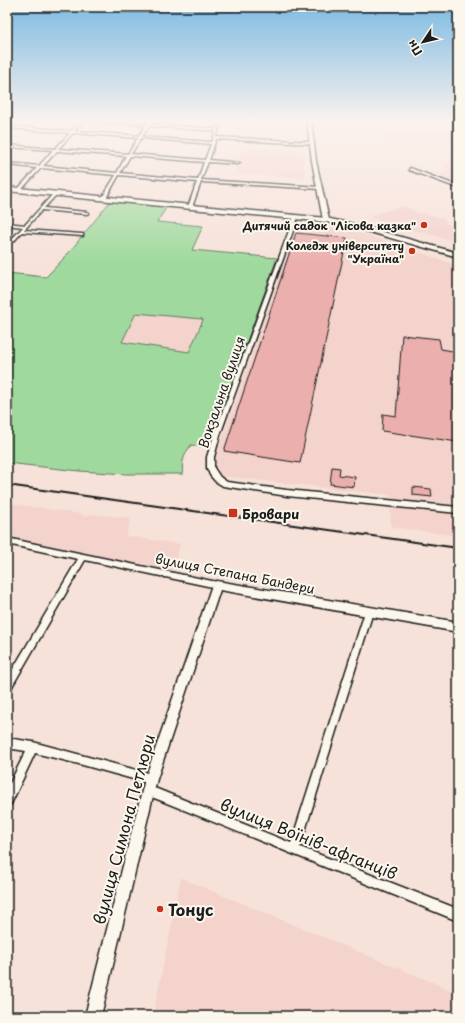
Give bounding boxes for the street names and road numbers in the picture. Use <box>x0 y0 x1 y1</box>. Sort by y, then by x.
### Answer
street label: Вокзальна вулиця <box>193 334 249 450</box>
street label: вулиця Степана Бандери <box>154 548 316 598</box>
street label: вулиця Симона Петлюри <box>86 731 160 927</box>
street label: вулиця Воїнів-афганців <box>217 791 401 885</box>

